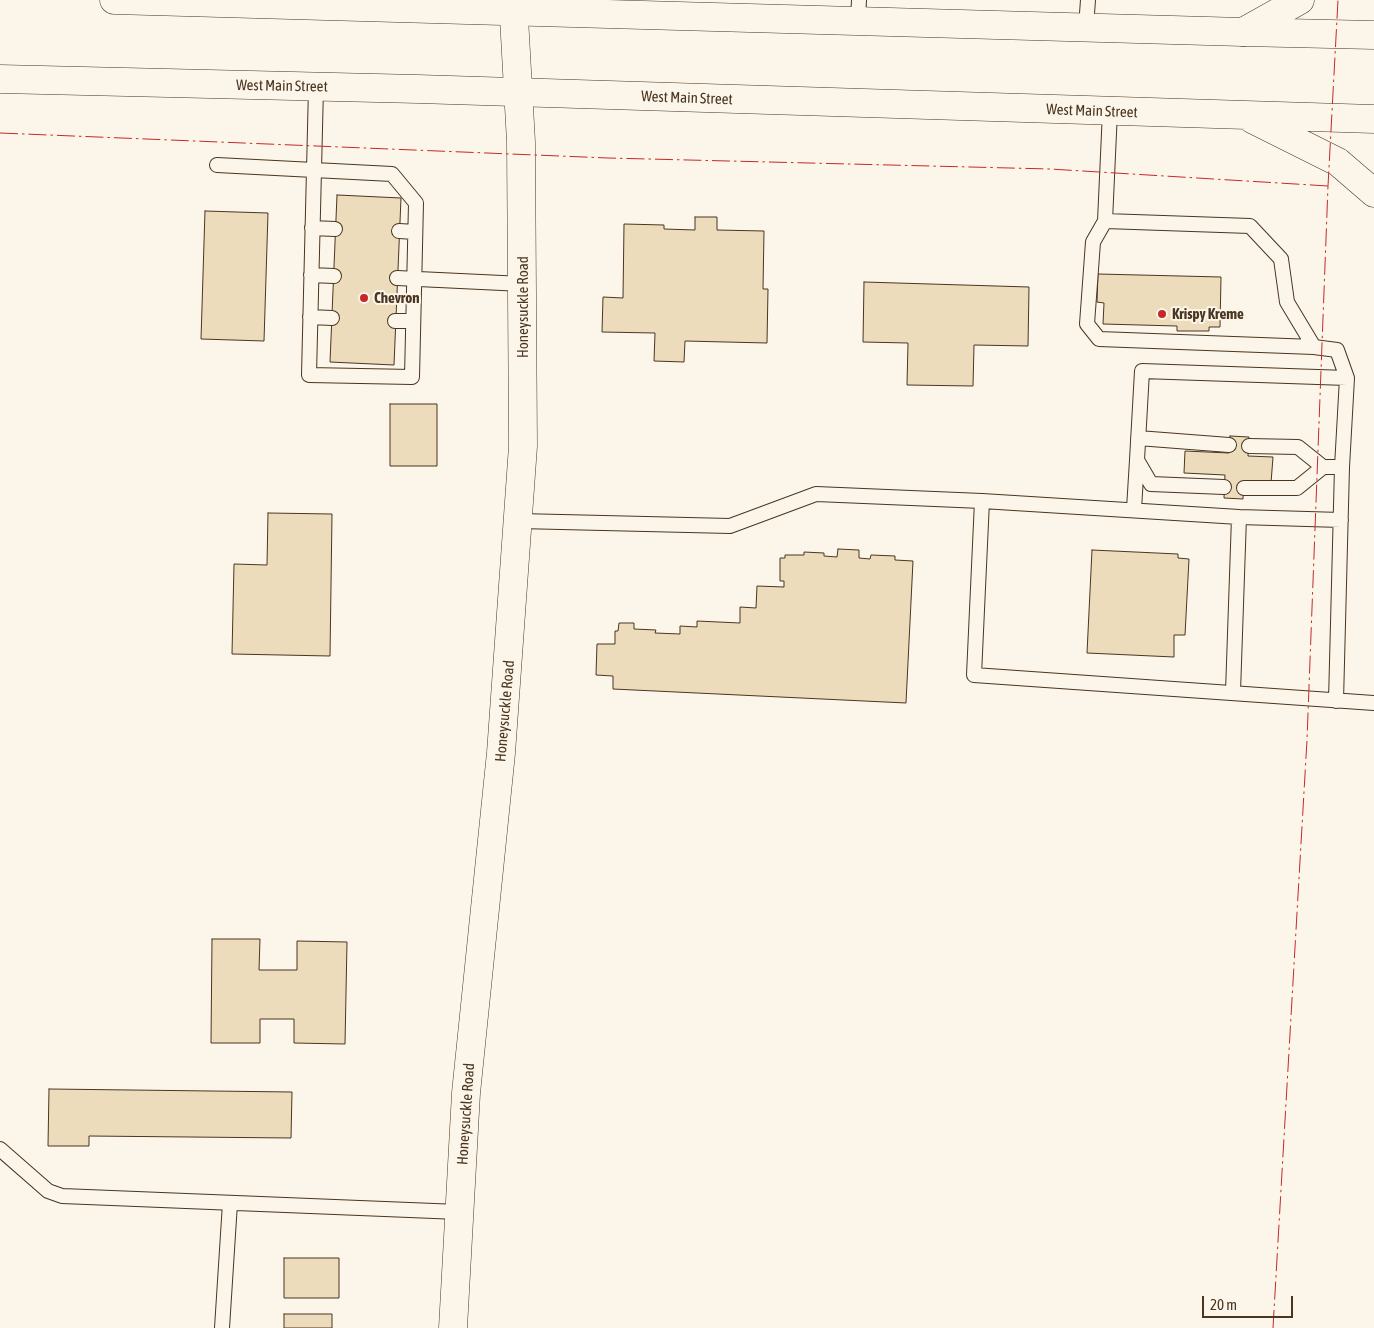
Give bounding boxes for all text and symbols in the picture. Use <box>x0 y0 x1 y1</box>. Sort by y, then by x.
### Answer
street label: West Main Street <box>236 76 328 96</box>
street label: West Main Street <box>641 87 733 109</box>
street label: West Main Street <box>1046 100 1138 122</box>
street label: Honeysuckle Road <box>514 256 532 358</box>
place label: Chevron <box>374 289 420 307</box>
marker: Chevron <box>358 292 370 304</box>
place label: Krispy Kreme <box>1172 305 1244 323</box>
marker: Krispy Kreme <box>1156 308 1168 320</box>
street label: Honeysuckle Road <box>492 659 518 763</box>
street label: Honeysuckle Road <box>453 1063 479 1165</box>
scale bar <box>1204 1286 1295 1318</box>
text: 20 m <box>1210 1296 1237 1313</box>

